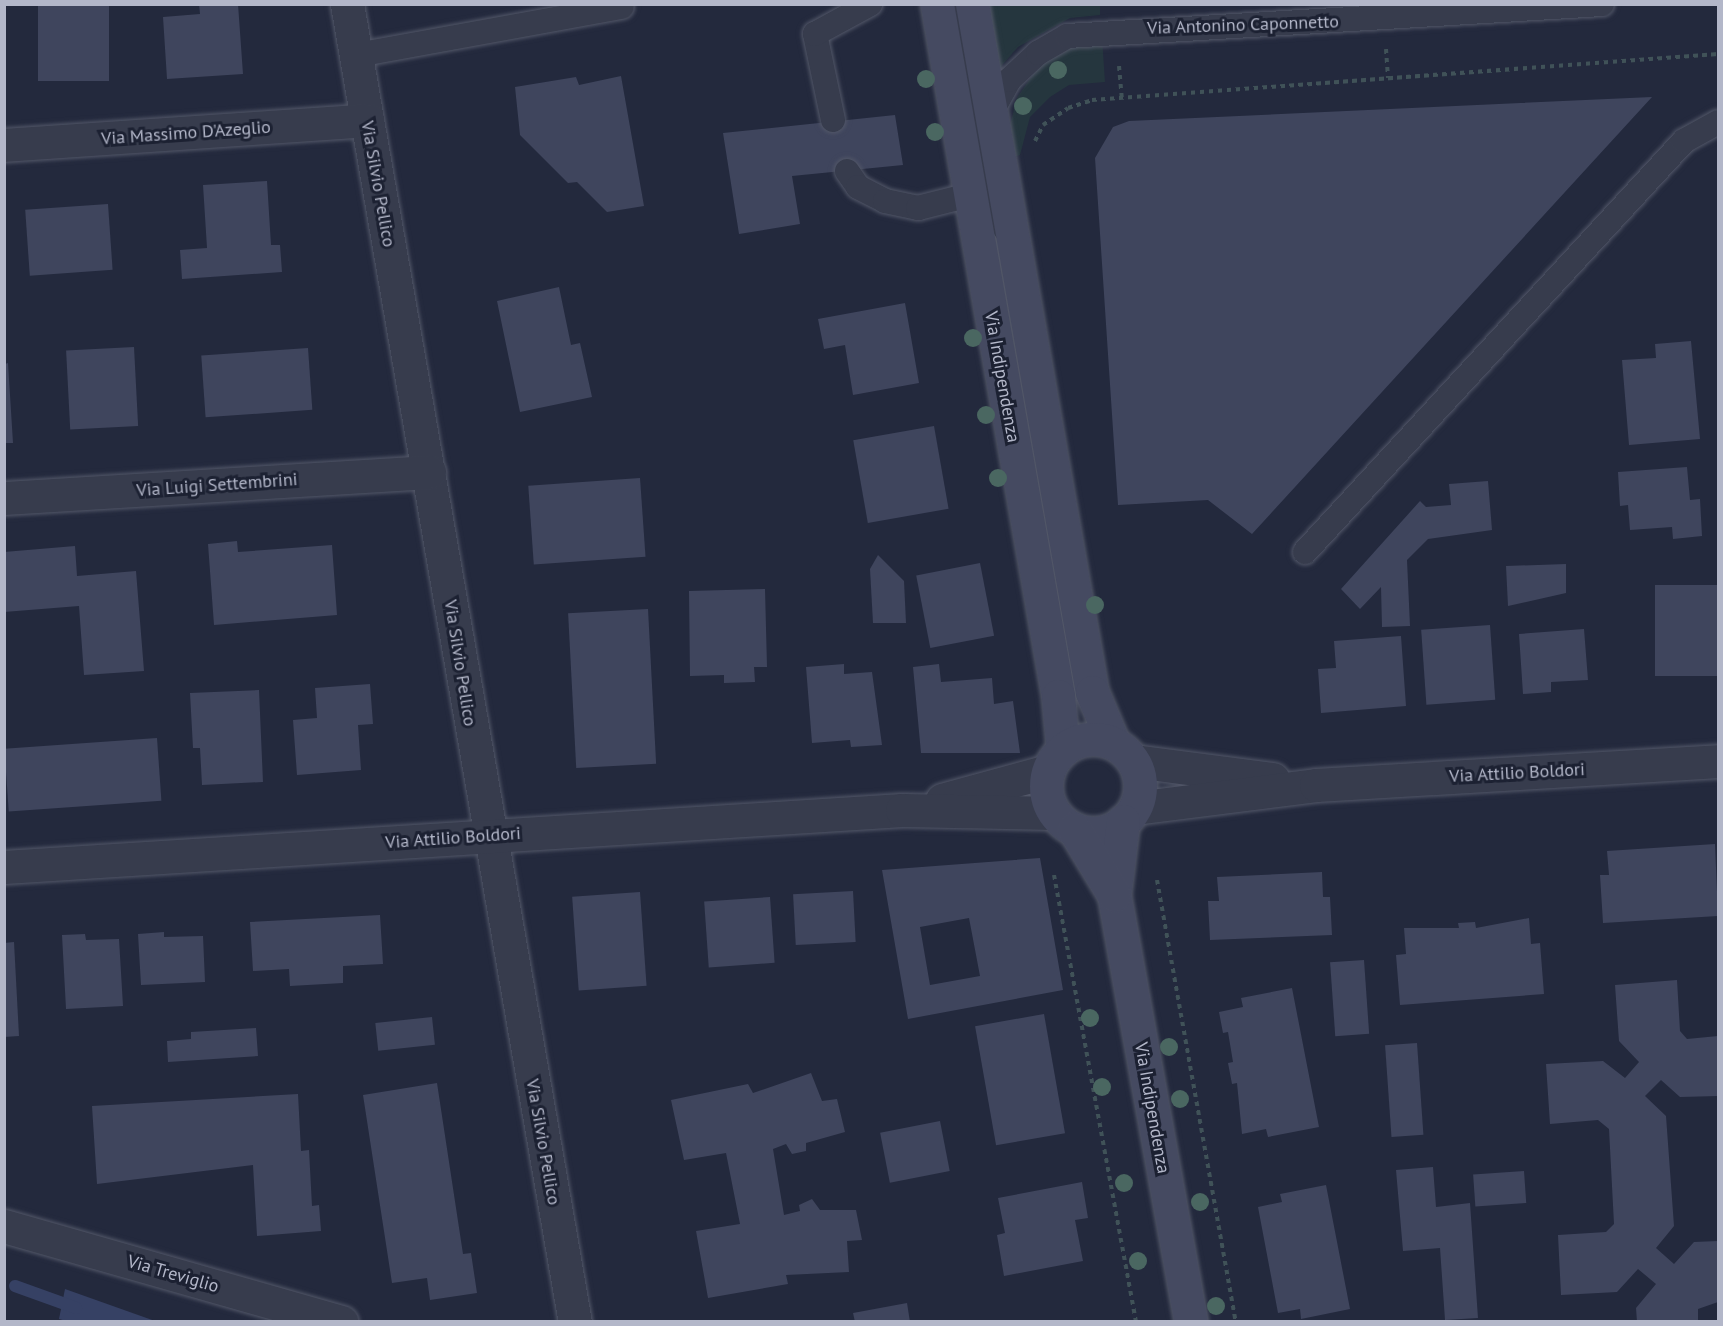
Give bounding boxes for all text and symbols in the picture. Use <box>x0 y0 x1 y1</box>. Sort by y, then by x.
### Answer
street label: Via Antonino Caponnetto <box>1146 11 1340 39</box>
street label: Via Massimo D'Azeglio <box>100 116 272 150</box>
street label: Via Silvio Pellico <box>356 119 400 249</box>
street label: Via Indipendenza <box>980 310 1024 444</box>
street label: Via Luigi Settembrini <box>136 469 298 501</box>
street label: Via Silvio Pellico <box>439 598 481 728</box>
street label: Via Attilio Boldori <box>1448 759 1586 787</box>
street label: Via Attilio Boldori <box>384 822 522 854</box>
street label: Via Indipendenza <box>1130 1041 1174 1175</box>
street label: Via Silvio Pellico <box>521 1077 565 1207</box>
street label: Via Treviglio <box>125 1251 221 1297</box>

